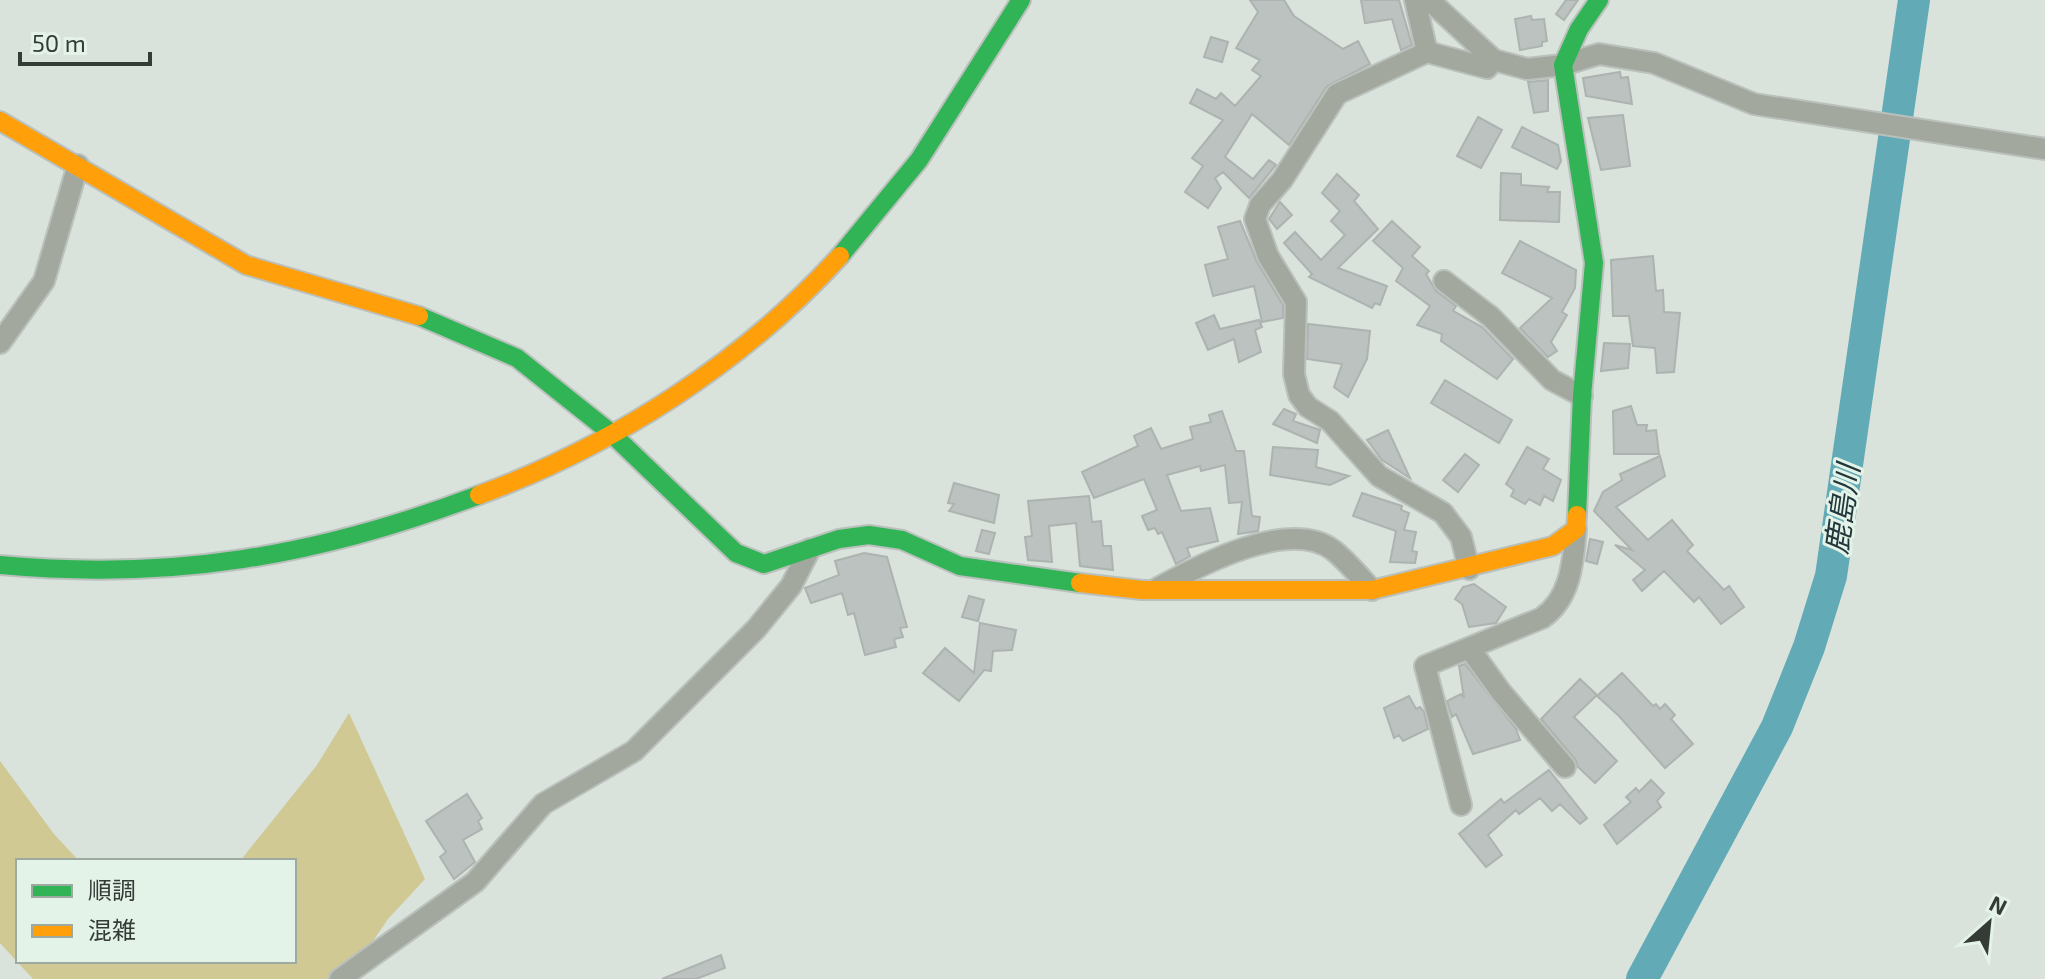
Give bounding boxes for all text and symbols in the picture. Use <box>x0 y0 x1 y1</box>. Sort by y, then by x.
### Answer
scale bar <box>20 16 150 66</box>
text: 50 m <box>32 28 86 57</box>
water label: 鹿島川 <box>1817 459 1866 556</box>
legend <box>16 859 296 963</box>
text: 順調 <box>88 875 136 904</box>
north arrow <box>1949 883 2029 963</box>
text: N <box>1986 889 2012 919</box>
text: 混雑 <box>88 915 136 944</box>

